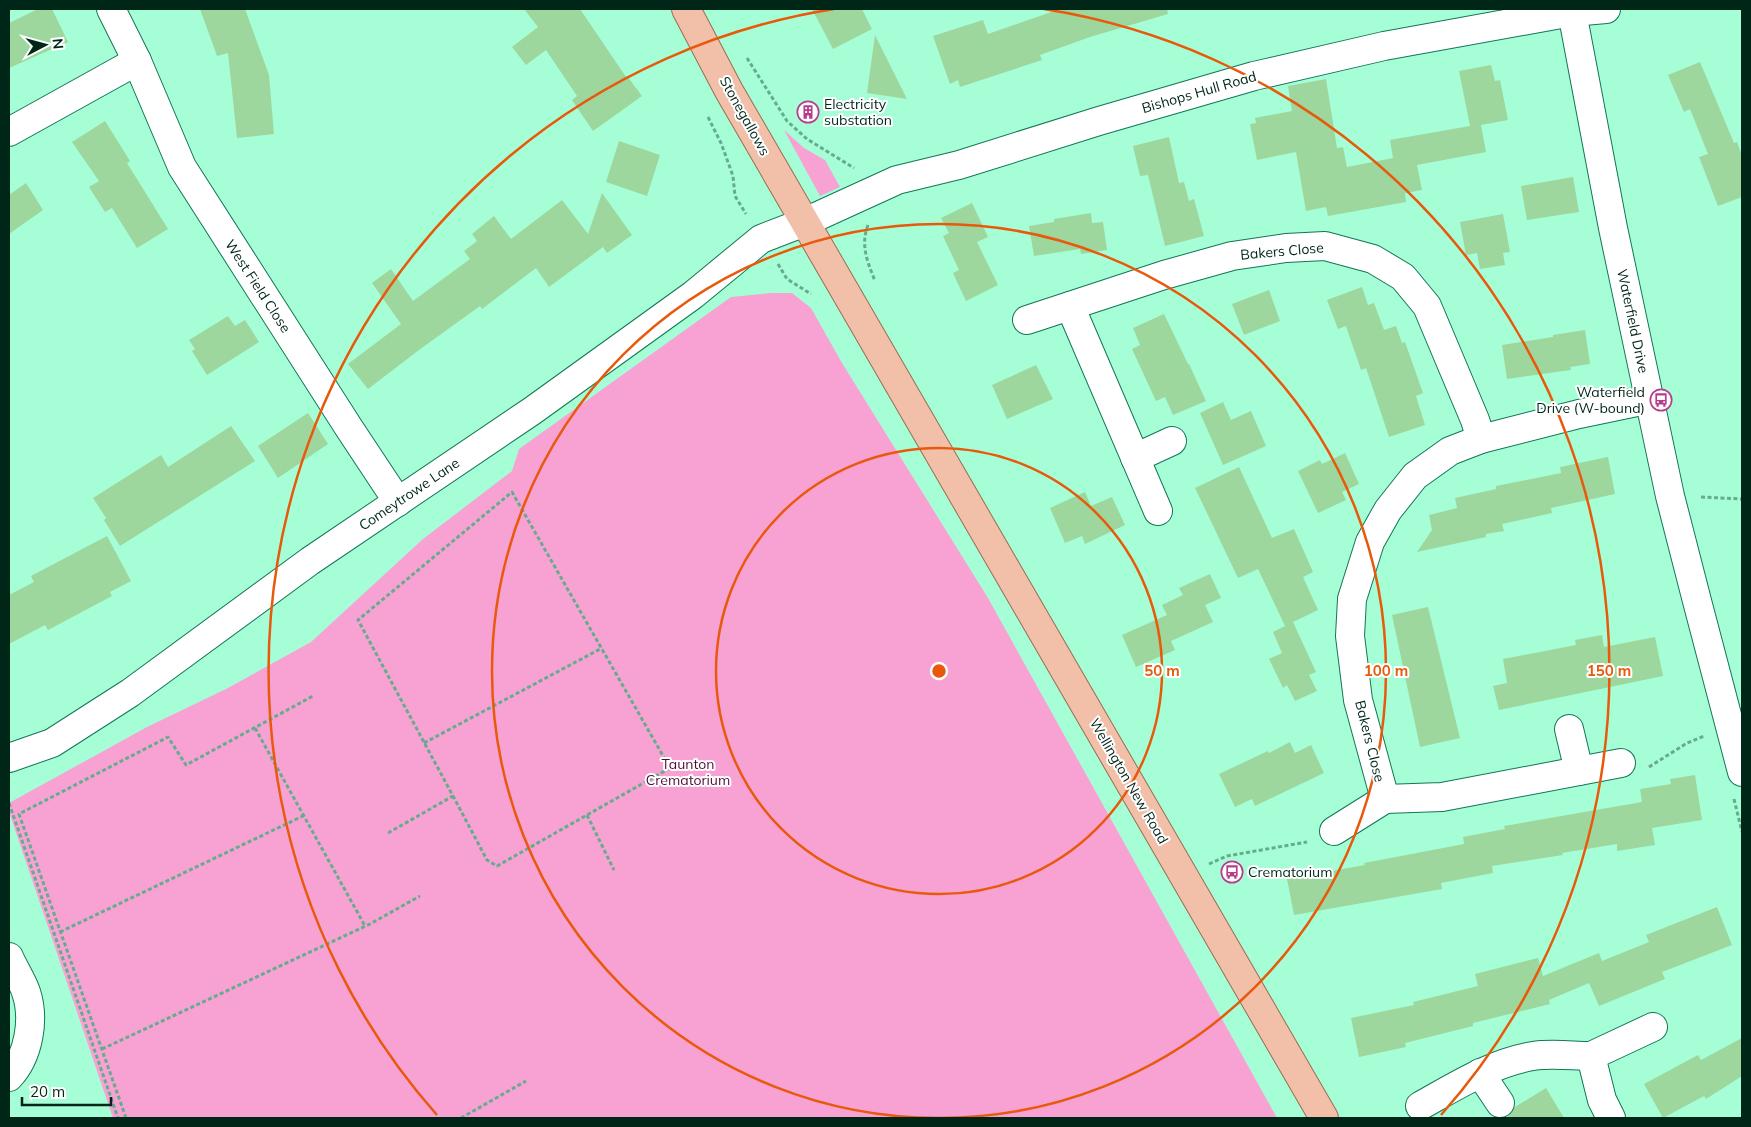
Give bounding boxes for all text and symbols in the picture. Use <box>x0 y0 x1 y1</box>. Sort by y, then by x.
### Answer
north arrow <box>20 20 70 70</box>
text: N <box>48 37 67 50</box>
street label: Bishops Hull Road <box>1140 67 1258 117</box>
street label: Stonegallows <box>716 73 774 159</box>
place label: Electricity substation <box>824 95 892 129</box>
building icon: Electricity substation <box>796 100 820 124</box>
street label: West Field Close <box>221 236 295 336</box>
street label: Bakers Close <box>1240 238 1324 264</box>
street label: Waterfield Drive <box>1613 267 1653 375</box>
place label: Waterfield Drive (W-bound) <box>1536 383 1645 417</box>
bus stop icon: Waterfield Drive (W-bound) <box>1649 388 1673 412</box>
street label: Comeytrowe Lane <box>355 454 463 534</box>
text: 50 m <box>1144 661 1180 680</box>
text: 100 m <box>1364 661 1408 680</box>
text: 150 m <box>1587 661 1631 680</box>
centre of rings <box>930 662 948 680</box>
street label: Bakers Close <box>1351 698 1389 784</box>
street label: Wellington New Road <box>1086 715 1172 847</box>
park label: Taunton Crematorium <box>646 755 730 789</box>
bus stop icon: Crematorium <box>1220 860 1244 884</box>
place label: Crematorium <box>1248 863 1332 881</box>
scale bar <box>22 1074 111 1106</box>
text: 20 m <box>30 1082 65 1101</box>

